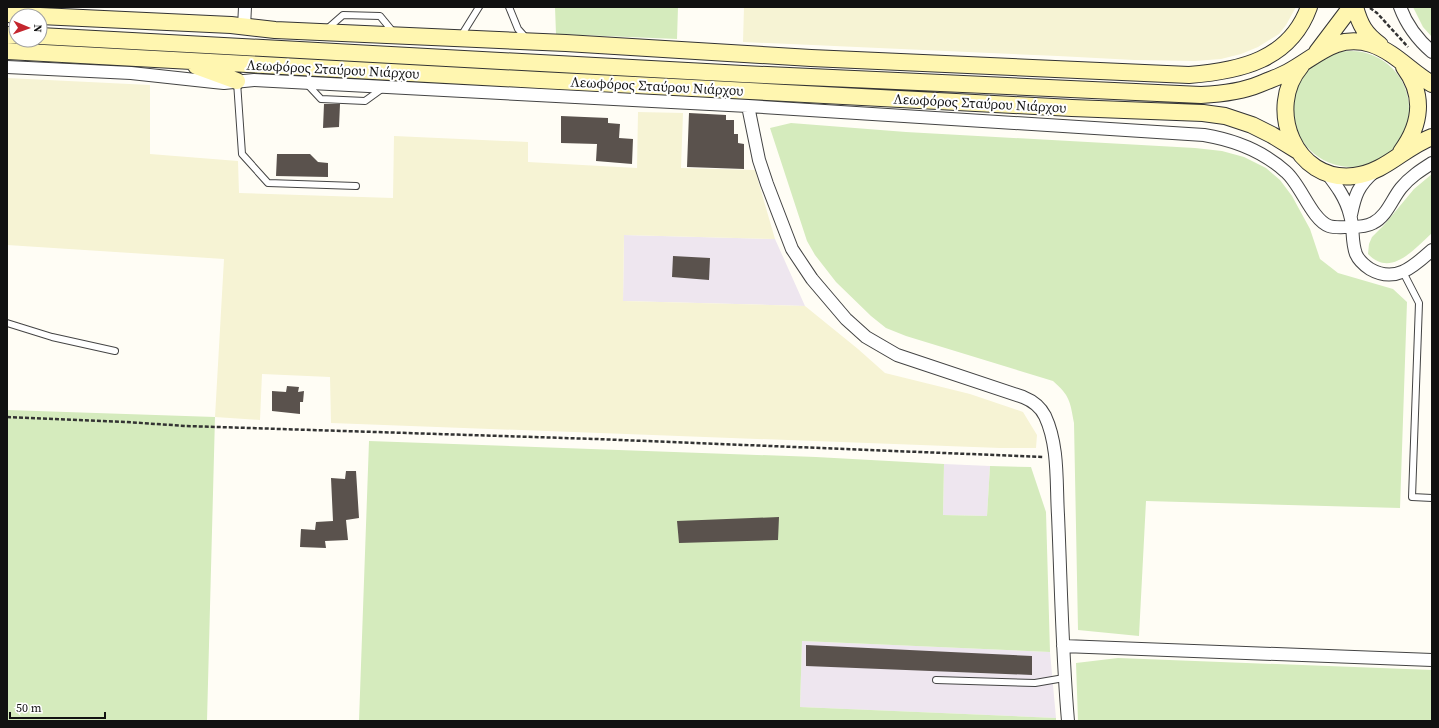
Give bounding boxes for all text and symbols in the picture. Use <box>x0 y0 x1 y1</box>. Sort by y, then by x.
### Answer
north arrow <box>8 8 48 48</box>
text: N <box>30 24 45 33</box>
street label: Λεωφόρος Σταύρου Νιάρχου <box>246 54 420 84</box>
street label: Λεωφόρος Σταύρου Νιάρχου <box>570 71 744 101</box>
street label: Λεωφόρος Σταύρου Νιάρχου <box>893 88 1067 118</box>
scale bar <box>10 694 105 720</box>
text: 50 m <box>16 700 42 716</box>

